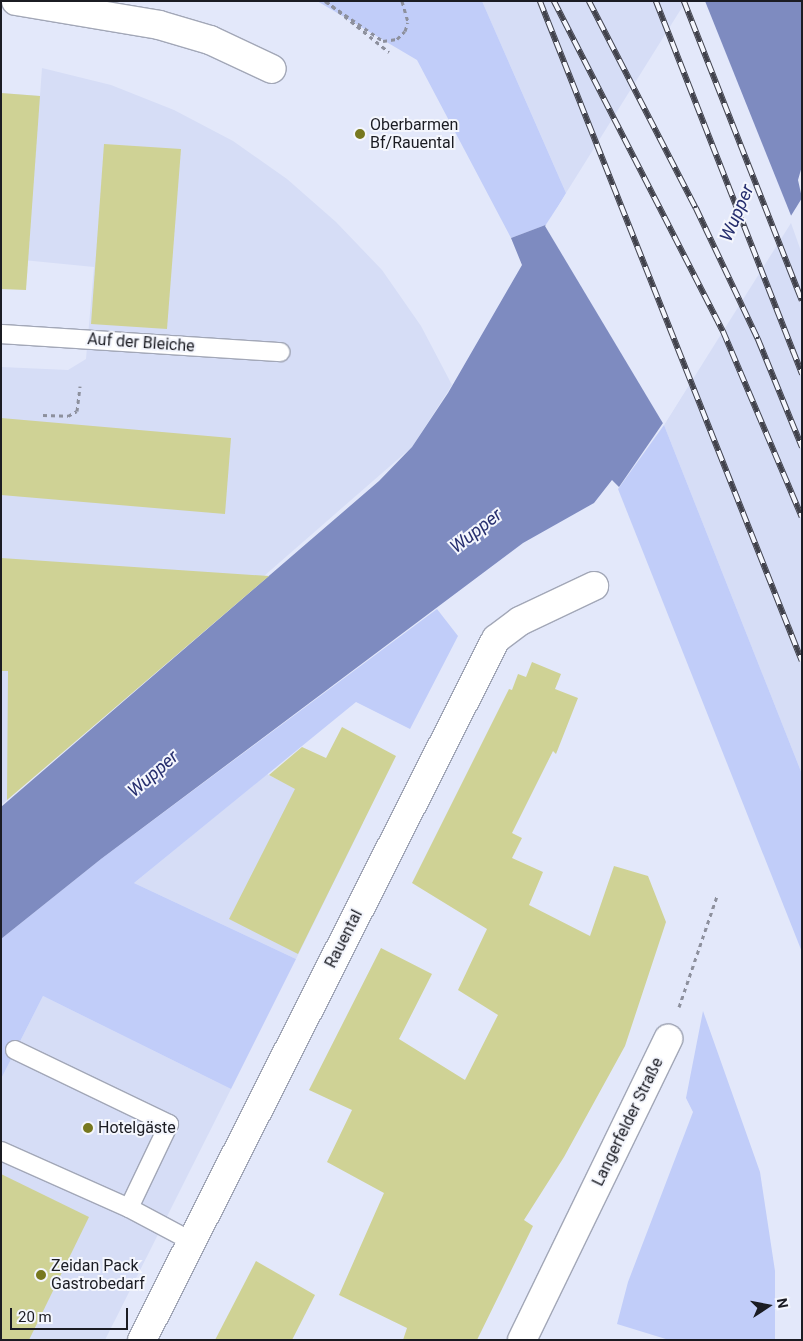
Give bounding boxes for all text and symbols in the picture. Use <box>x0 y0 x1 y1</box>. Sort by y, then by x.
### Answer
place label: Oberbarmen Bf/Rauental <box>370 115 458 153</box>
marker: Oberbarmen Bf/Rauental <box>354 128 366 140</box>
water label: Wupper <box>715 181 759 245</box>
street label: Auf der Bleiche <box>87 330 195 356</box>
water label: Wupper <box>446 504 506 558</box>
water label: Wupper <box>123 746 183 802</box>
street label: Rauental <box>321 907 367 971</box>
street label: Langerfelder Straße <box>589 1055 667 1189</box>
place label: Hotelgäste <box>98 1118 176 1138</box>
marker: Hotelgäste <box>82 1122 94 1134</box>
place label: Zeidan Pack Gastrobedarf <box>51 1256 145 1294</box>
marker: Zeidan Pack Gastrobedarf <box>35 1269 47 1281</box>
north arrow <box>743 1281 793 1331</box>
text: N <box>774 1297 792 1310</box>
scale bar <box>12 1298 130 1330</box>
text: 20 m <box>18 1308 52 1326</box>

